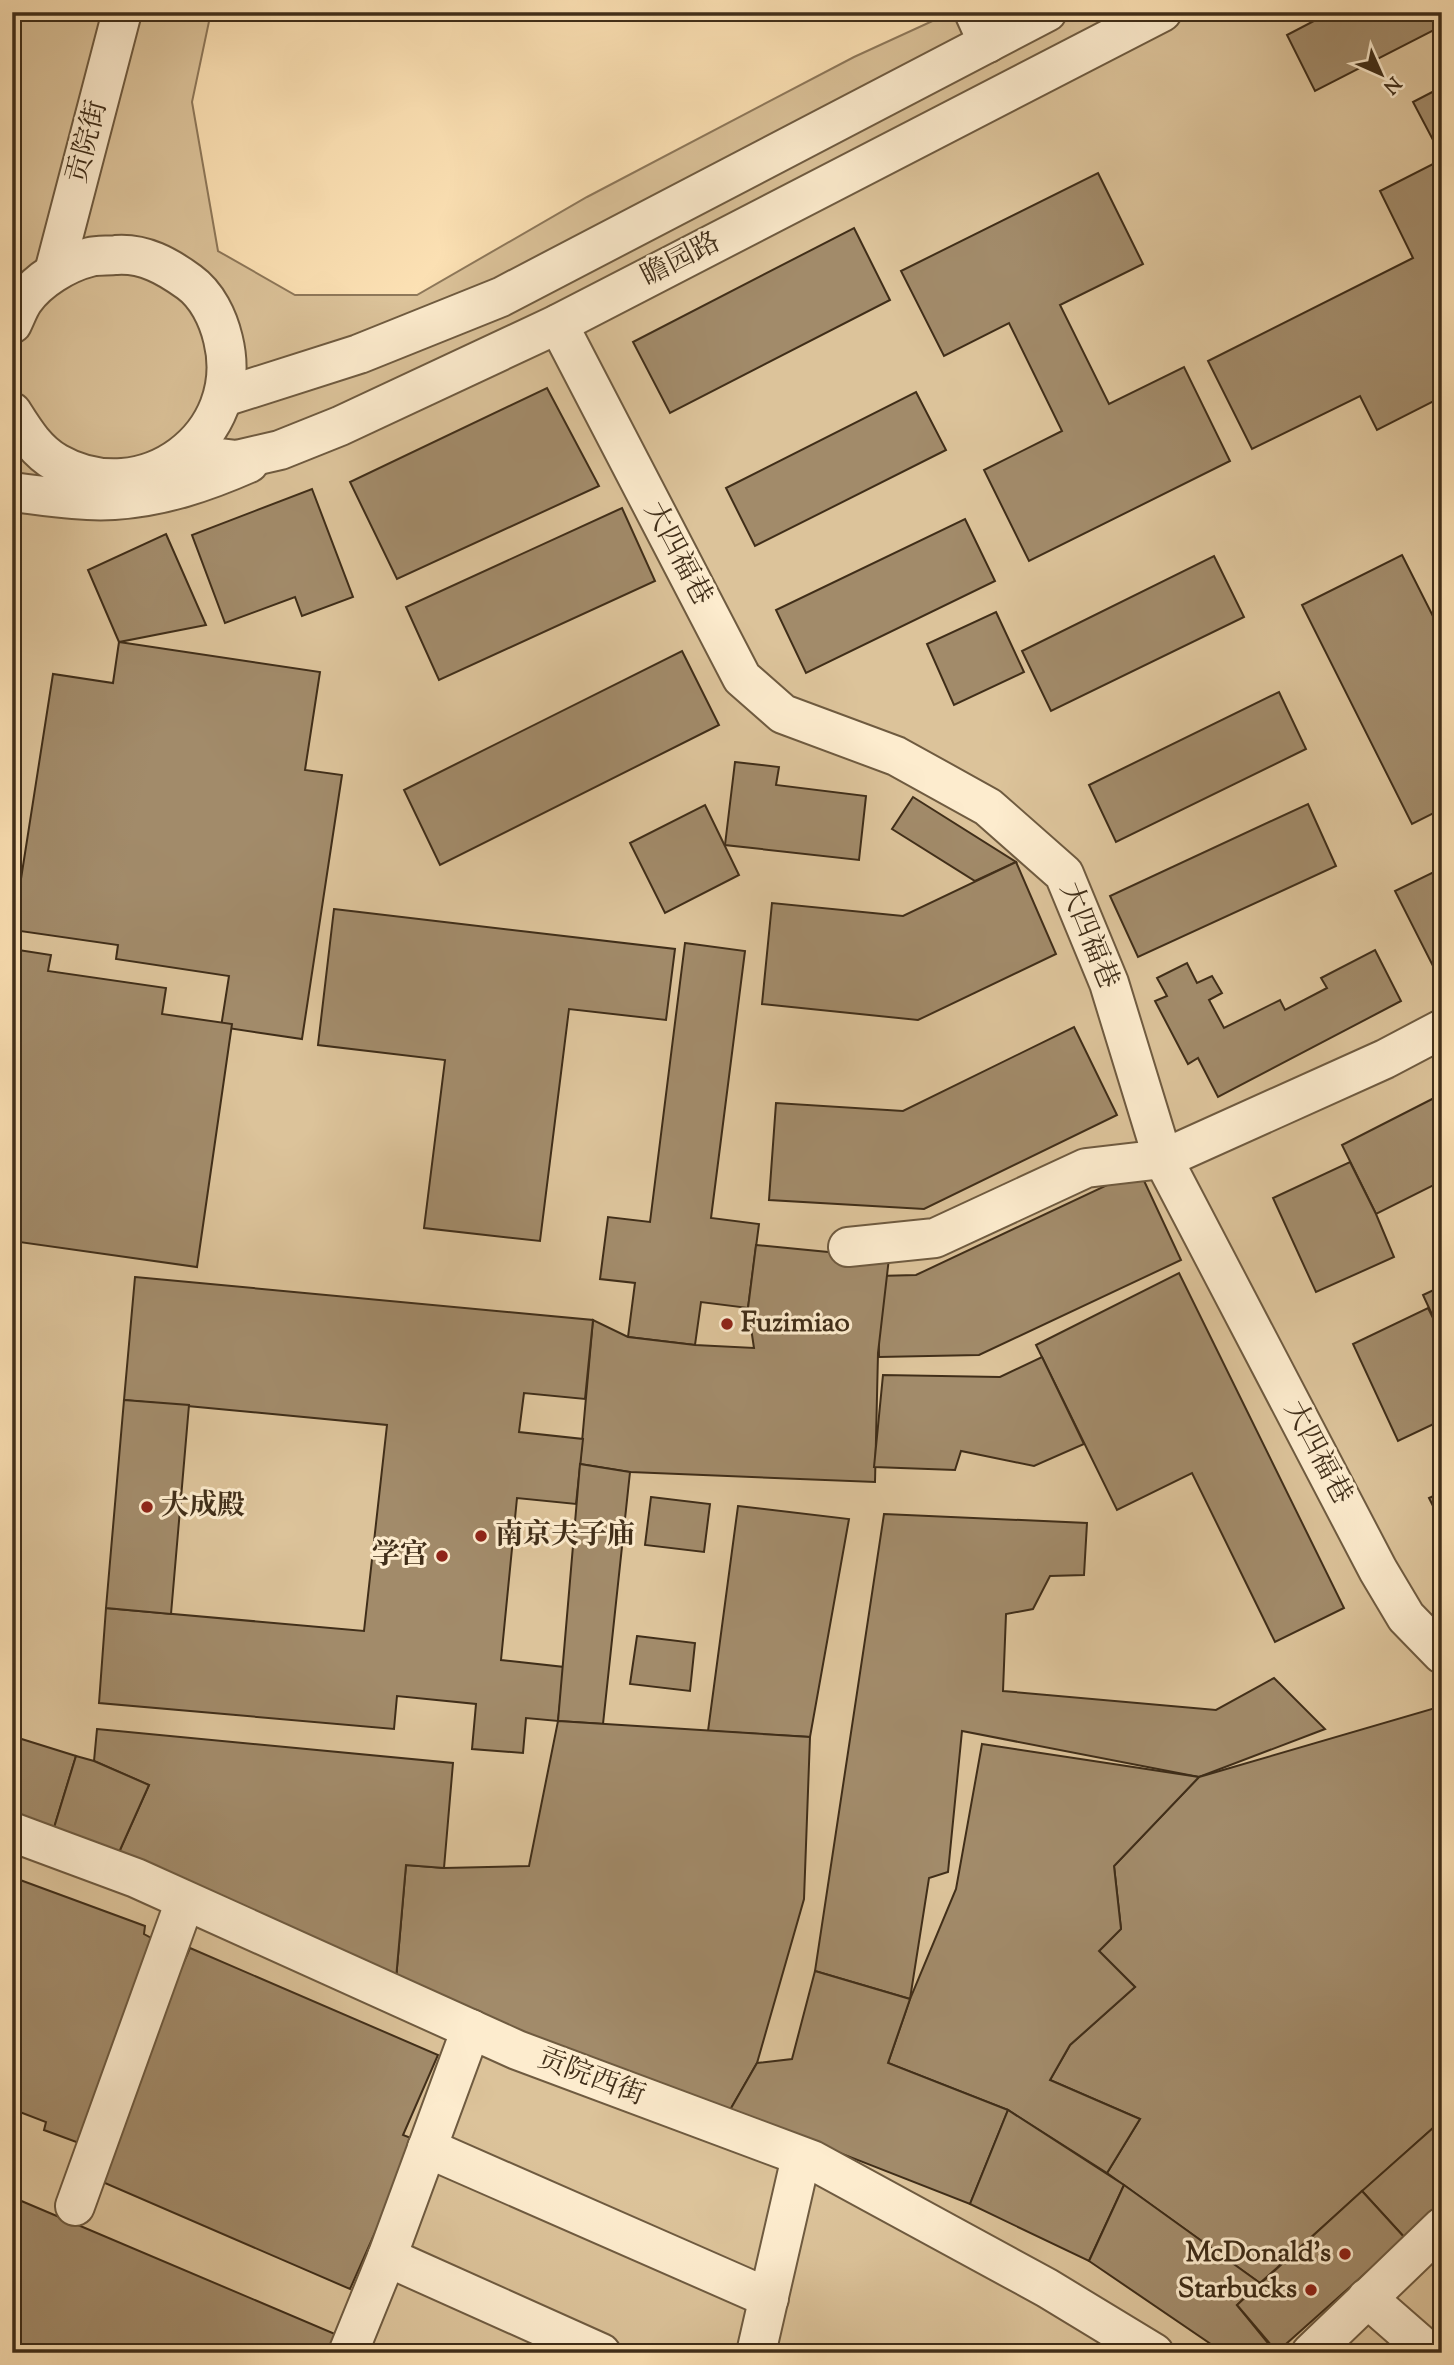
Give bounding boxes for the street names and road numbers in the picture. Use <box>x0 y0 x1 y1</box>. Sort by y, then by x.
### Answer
street label: 贡院街 <box>58 96 118 188</box>
street label: 瞻园路 <box>634 223 728 297</box>
street label: 大四福巷 <box>633 495 721 613</box>
street label: 大四福巷 <box>1048 877 1128 995</box>
street label: 大四福巷 <box>1273 1394 1361 1512</box>
street label: 贡院西街 <box>532 2039 650 2117</box>

